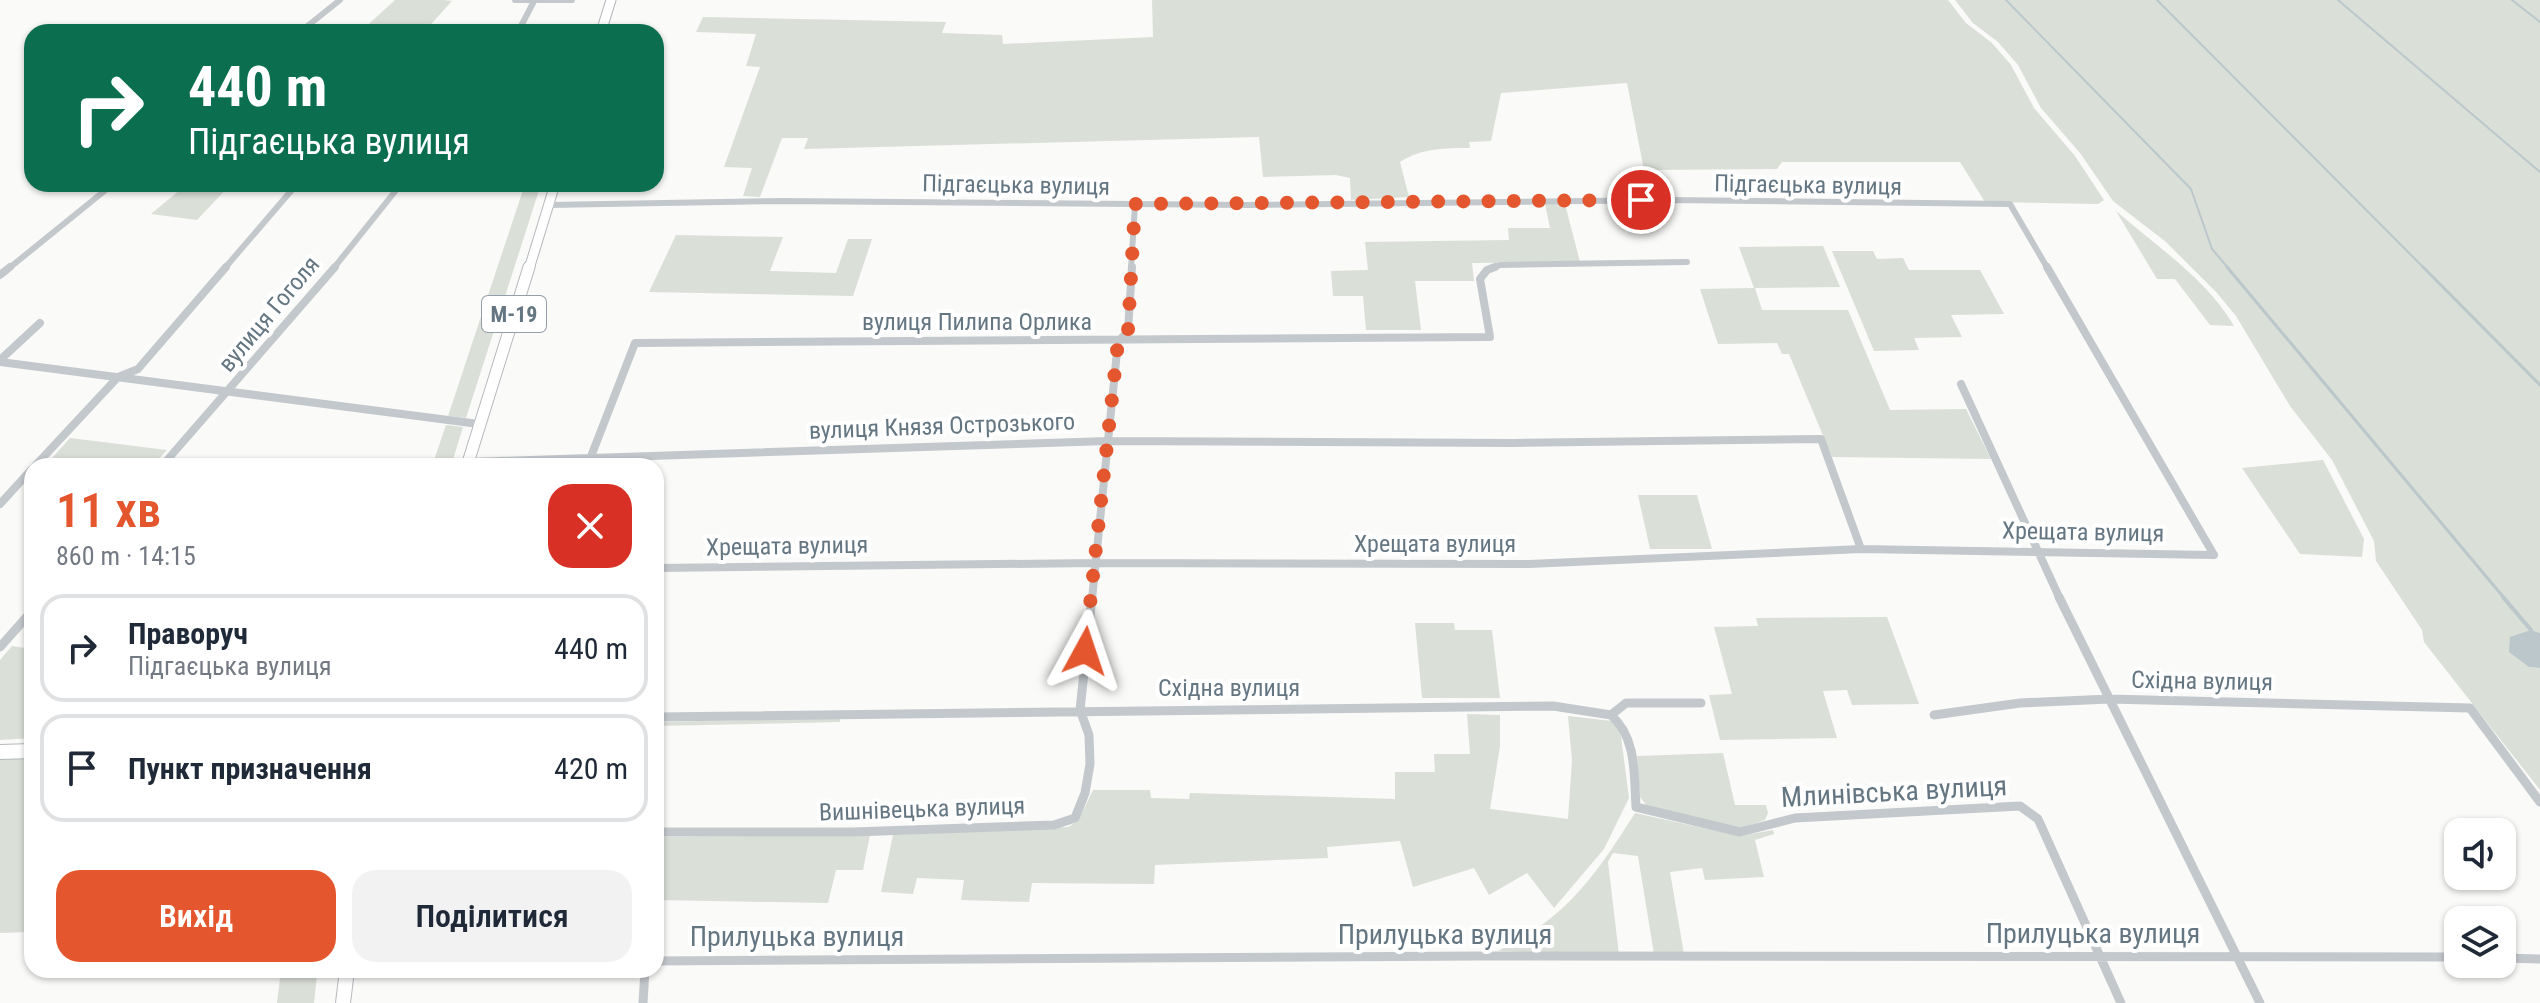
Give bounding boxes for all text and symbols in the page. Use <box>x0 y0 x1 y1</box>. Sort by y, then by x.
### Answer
text: 440 m <box>188 54 327 120</box>
icon: right <box>56 56 160 160</box>
text: Підгаєцька вулиця <box>188 121 470 163</box>
pin <box>1607 166 1675 234</box>
street label: Підгаєцька вулиця <box>922 169 1110 201</box>
street label: Підгаєцька вулиця <box>1714 169 1902 201</box>
icon: arrive <box>1619 178 1663 222</box>
street label: вулиця Гоголя <box>213 251 325 377</box>
road number: М-19 <box>482 296 546 332</box>
street label: вулиця Пилипа Орлика <box>862 308 1092 336</box>
street label: вулиця Князя Острозького <box>808 407 1076 445</box>
text: 11 хв <box>56 482 161 539</box>
button: close <box>548 484 632 568</box>
street label: Хрещата вулиця <box>2002 517 2164 547</box>
street label: Хрещата вулиця <box>1354 530 1516 558</box>
street label: Хрещата вулиця <box>706 531 868 561</box>
text: 860 m · 14:15 <box>56 541 196 571</box>
position arrow <box>1043 609 1127 693</box>
text: Праворуч <box>128 616 248 651</box>
icon: right <box>60 626 104 670</box>
text: 440 m <box>554 631 628 666</box>
text: Підгаєцька вулиця <box>128 651 332 681</box>
street label: Східна вулиця <box>2131 666 2273 696</box>
street label: Східна вулиця <box>1158 674 1300 702</box>
icon: arrive <box>60 746 104 790</box>
text: Пункт призначення <box>128 751 372 786</box>
text: 420 m <box>554 751 628 786</box>
street label: Млинівська вулиця <box>1780 769 2008 814</box>
street label: Вишнівецька вулиця <box>819 791 1025 827</box>
map controls <box>2444 818 2516 978</box>
button: sound <box>2444 818 2516 890</box>
button: Вихід <box>56 870 336 962</box>
button: Поділитися <box>352 870 632 962</box>
button: layers <box>2444 906 2516 978</box>
street label: Прилуцька вулиця <box>1986 917 2200 950</box>
street label: Прилуцька вулиця <box>1338 918 1552 951</box>
street label: Прилуцька вулиця <box>690 920 904 953</box>

